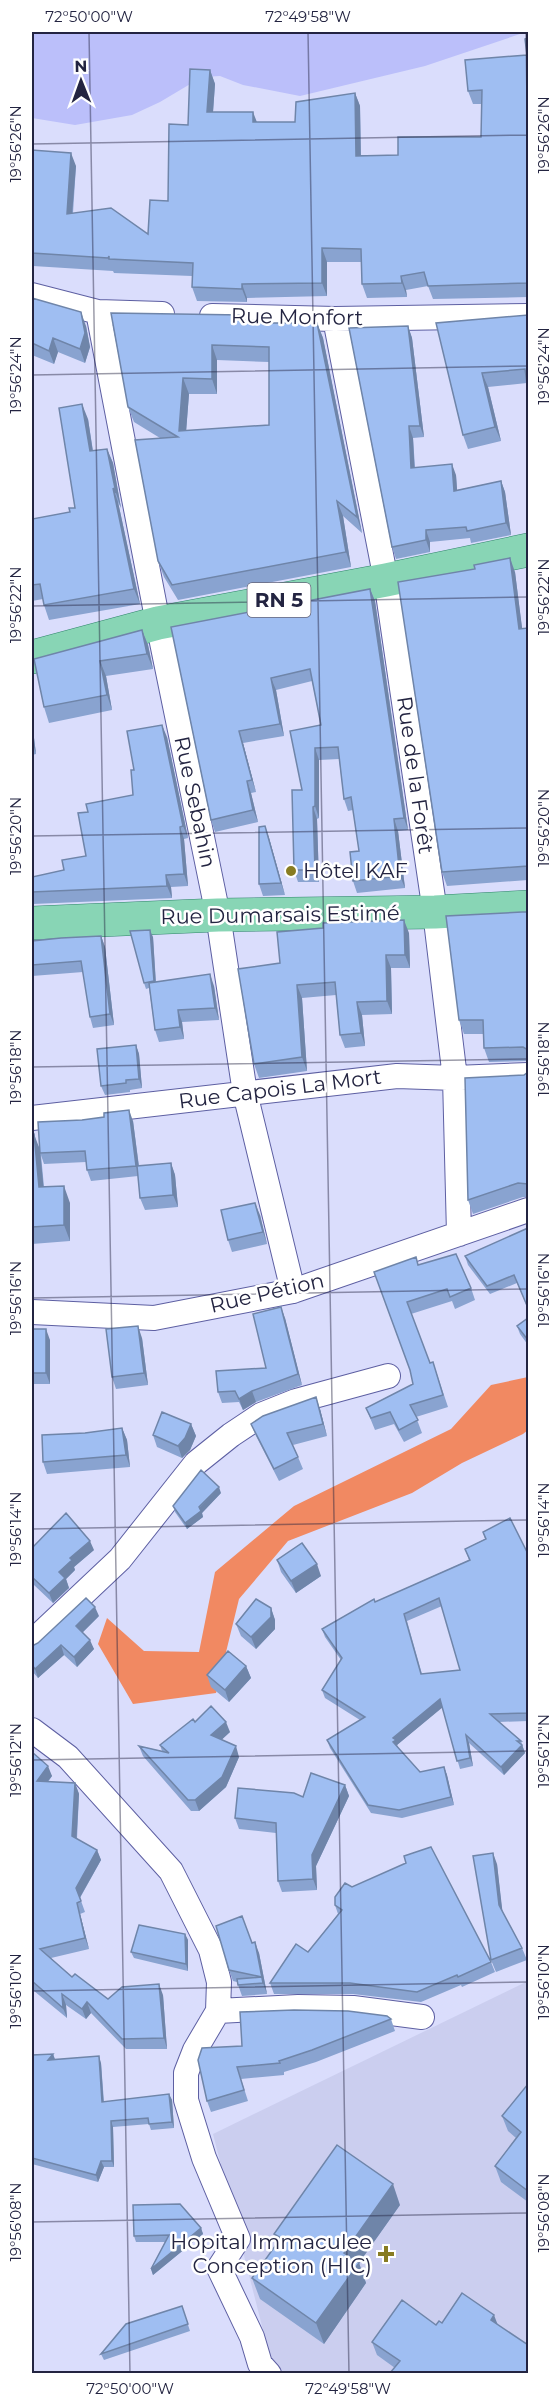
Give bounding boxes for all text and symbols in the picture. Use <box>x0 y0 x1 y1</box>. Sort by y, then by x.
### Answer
text: 72°50'00"W <box>45 7 133 26</box>
text: 72°49'58"W <box>265 7 351 26</box>
north arrow <box>51 51 111 111</box>
text: N <box>74 57 87 76</box>
text: 19°56'26"N <box>534 96 553 174</box>
text: 19°56'26"N <box>6 105 25 183</box>
street label: Rue Monfort <box>231 303 363 330</box>
text: 19°56'24"N <box>534 327 553 405</box>
text: 19°56'24"N <box>6 336 25 414</box>
text: 19°56'22"N <box>534 559 553 635</box>
text: 19°56'22"N <box>6 567 25 643</box>
road number: RN 5 <box>248 583 310 617</box>
street label: Rue de la Forêt <box>392 695 439 855</box>
street label: Rue Sebahin <box>169 734 222 870</box>
text: 19°56'20"N <box>534 789 553 867</box>
text: 19°56'20"N <box>6 797 25 875</box>
place label: Hôtel KAF <box>303 858 408 883</box>
marker: Hôtel KAF <box>284 864 298 878</box>
street label: Rue Dumarsais Estimé <box>160 900 400 929</box>
text: 19°56'18"N <box>534 1021 553 1097</box>
text: 19°56'18"N <box>6 1029 25 1105</box>
street label: Rue Capois La Mort <box>177 1064 383 1113</box>
text: 19°56'16"N <box>534 1253 553 1327</box>
text: 19°56'16"N <box>6 1261 25 1335</box>
street label: Rue Pétion <box>207 1267 326 1318</box>
text: 19°56'14"N <box>534 1483 553 1557</box>
text: 19°56'14"N <box>6 1492 25 1566</box>
text: 19°56'12"N <box>534 1714 553 1788</box>
text: 19°56'12"N <box>6 1723 25 1797</box>
text: 19°56'10"N <box>534 1944 553 2020</box>
text: 19°56'10"N <box>6 1953 25 2029</box>
text: 19°56'08"N <box>534 2174 553 2252</box>
text: 19°56'08"N <box>6 2183 25 2261</box>
place label: Hopital Immaculee Conception (HIC) <box>170 2229 372 2278</box>
marker: Hopital Immaculee Conception (HIC) <box>377 2245 395 2263</box>
text: 72°50'00"W <box>86 2379 174 2398</box>
text: 72°49'58"W <box>305 2379 391 2398</box>

